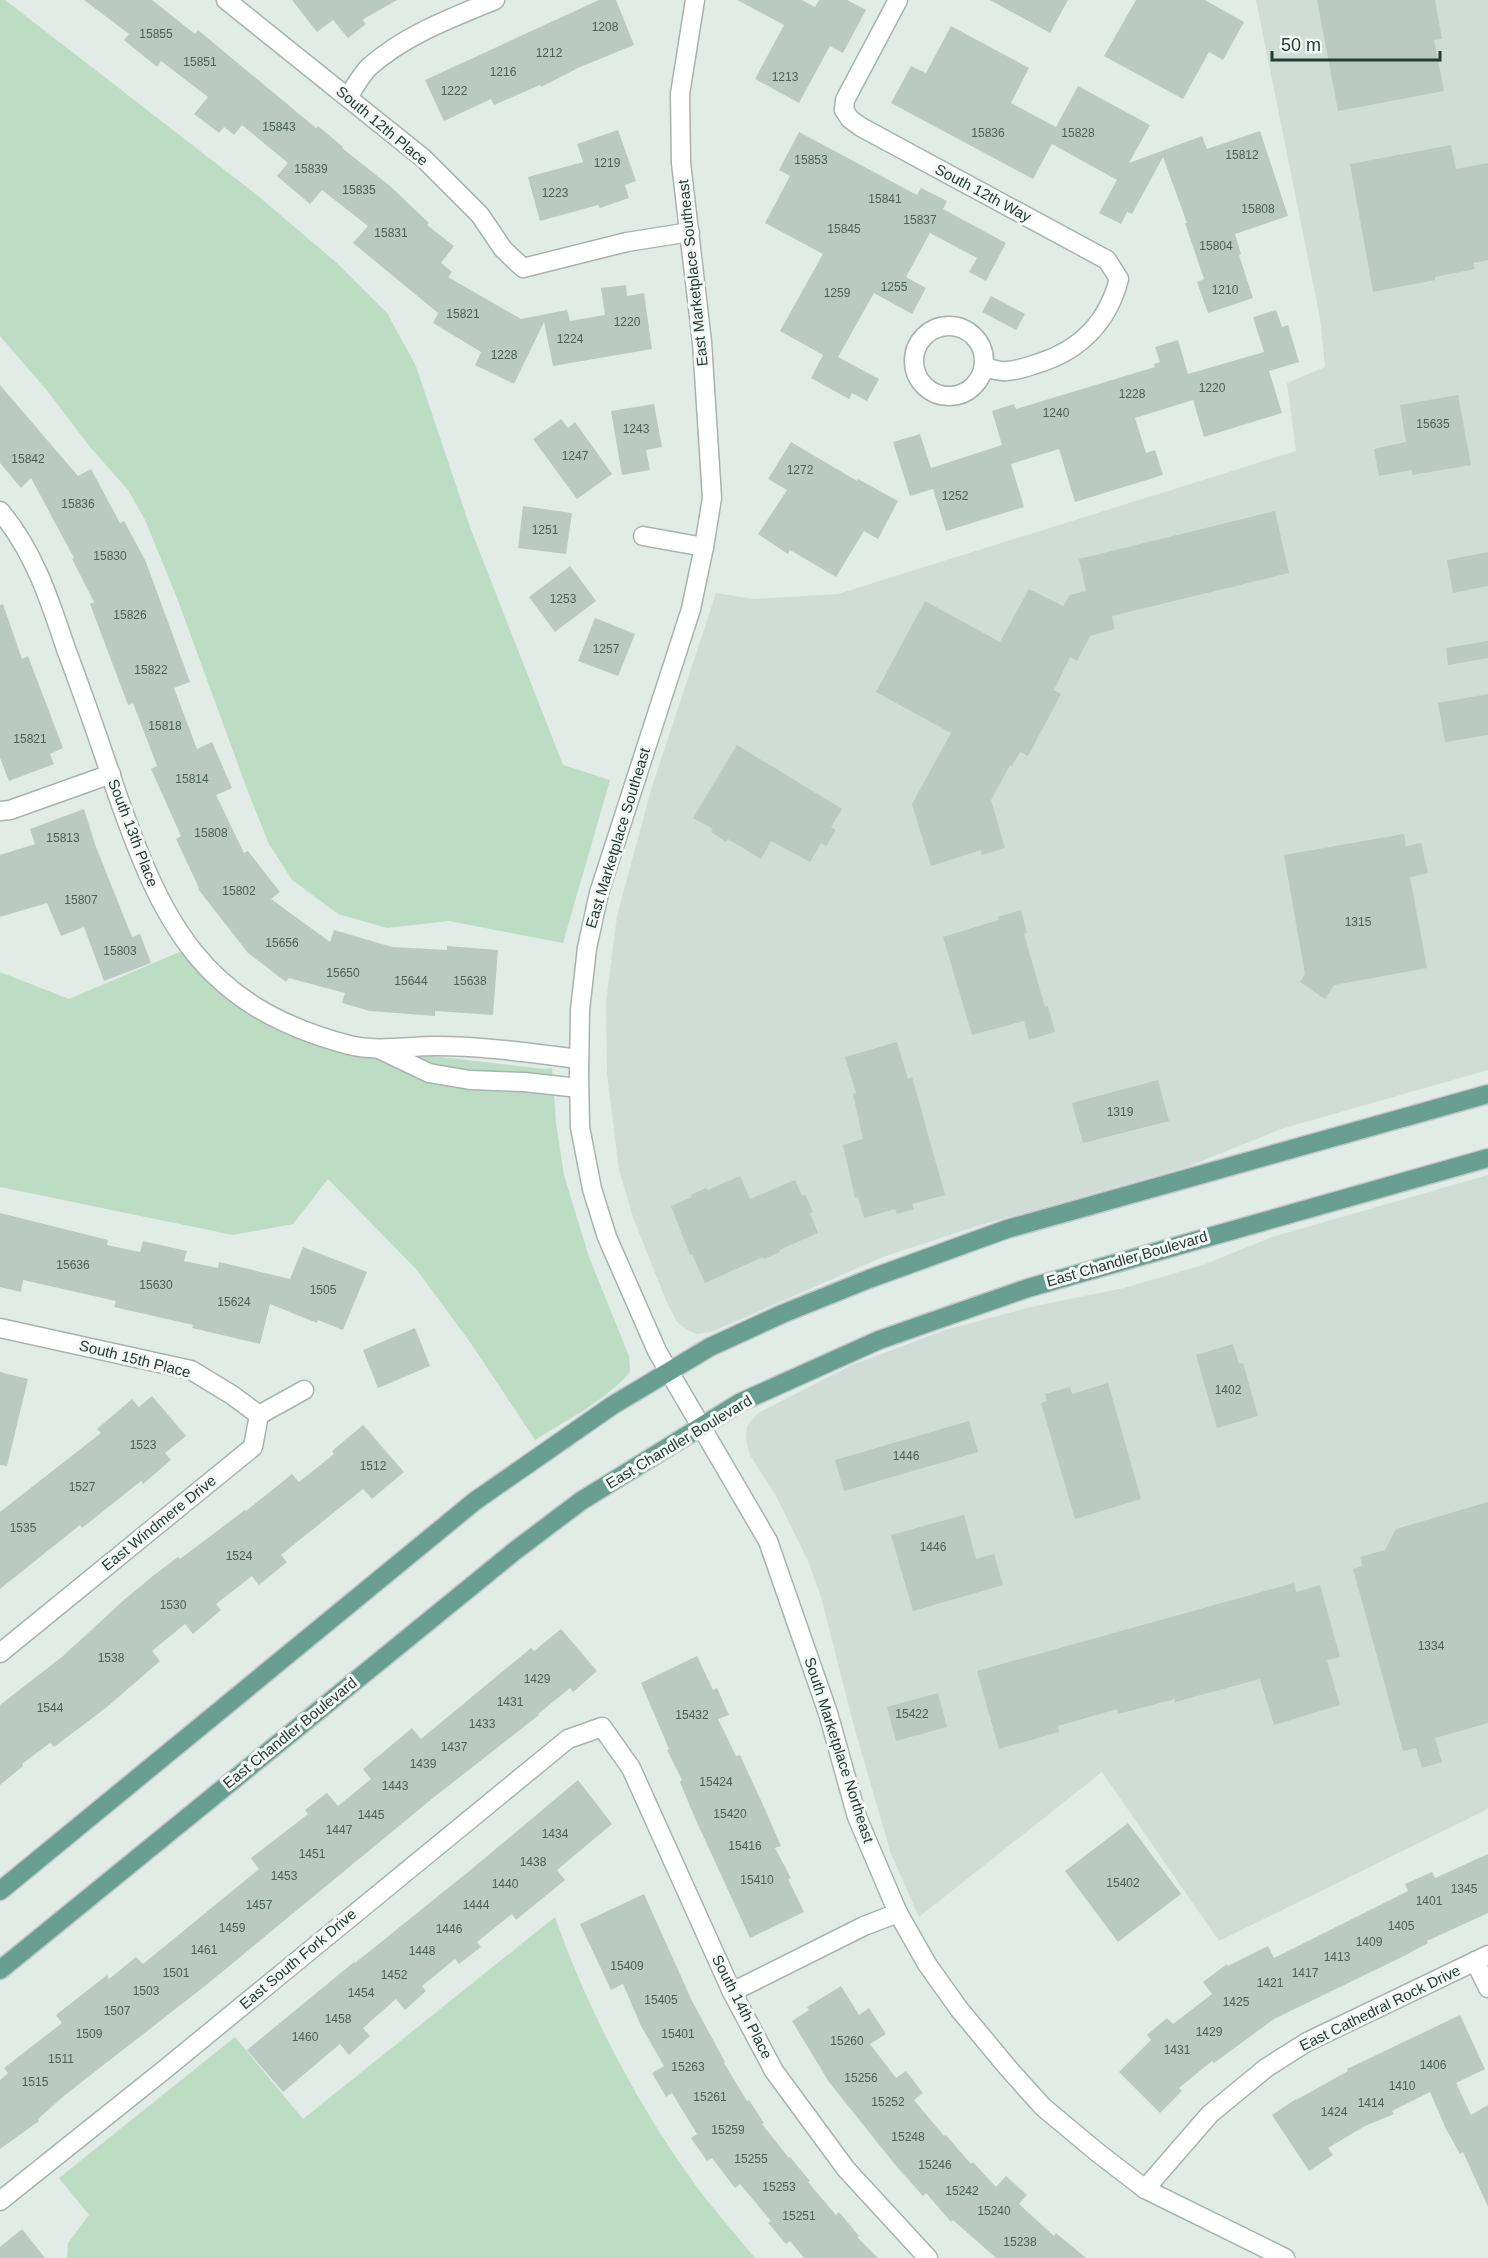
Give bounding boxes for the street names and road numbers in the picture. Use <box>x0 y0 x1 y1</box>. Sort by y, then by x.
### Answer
street label: South 12th Place <box>333 82 432 169</box>
street label: South 12th Way <box>932 160 1035 225</box>
street label: East Marketplace Southeast <box>674 178 711 367</box>
street label: East Marketplace Southeast <box>582 745 653 930</box>
street label: South 13th Place <box>105 776 162 889</box>
street label: East Chandler Boulevard <box>1044 1227 1209 1290</box>
street label: South 15th Place <box>78 1336 193 1381</box>
street label: East Chandler Boulevard <box>603 1391 755 1492</box>
street label: East Windmere Drive <box>98 1471 219 1574</box>
street label: South Marketplace Northeast <box>801 1655 878 1846</box>
street label: East Chandler Boulevard <box>220 1674 360 1792</box>
street label: East South Fork Drive <box>236 1905 359 2012</box>
street label: South 14th Place <box>709 1952 776 2062</box>
street label: East Cathedral Rock Drive <box>1297 1961 1463 2054</box>

